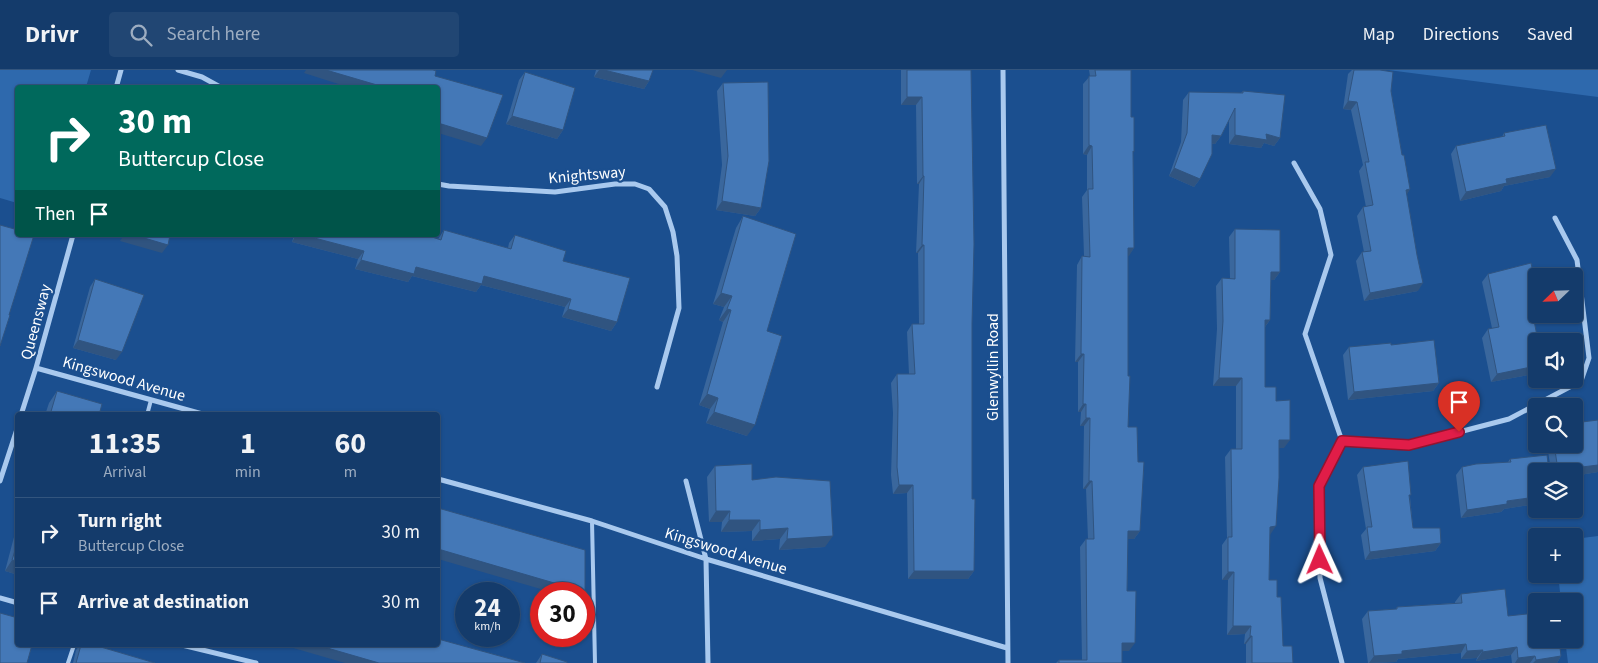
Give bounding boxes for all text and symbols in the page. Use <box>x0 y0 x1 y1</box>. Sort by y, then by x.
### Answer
search box <box>109 12 459 57</box>
text: Drivr <box>25 17 79 52</box>
icon: search <box>127 21 155 49</box>
text: Search here <box>167 21 260 48</box>
text: Map <box>1363 22 1395 47</box>
text: Directions <box>1423 22 1499 47</box>
text: Saved <box>1527 22 1573 47</box>
text: 30 m <box>118 97 192 147</box>
icon: right <box>35 105 100 170</box>
text: Buttercup Close <box>118 143 264 175</box>
street label: Knightsway <box>547 161 627 189</box>
icon: arrive <box>85 200 113 228</box>
text: Then <box>35 201 75 228</box>
north arrow <box>1528 268 1582 322</box>
map controls <box>1528 268 1583 648</box>
street label: Queensway <box>15 281 57 362</box>
street label: Glenwyllin Road <box>982 313 1004 421</box>
button: sound <box>1528 333 1583 388</box>
street label: Kingswood Avenue <box>60 351 188 407</box>
pin <box>1438 381 1480 432</box>
icon: arrive <box>1445 388 1473 416</box>
button: search <box>1528 398 1583 453</box>
text: 11:35 <box>89 422 161 465</box>
text: 1 <box>240 422 256 465</box>
text: 60 <box>335 422 366 465</box>
text: Arrival <box>103 461 146 483</box>
text: min <box>235 461 261 483</box>
text: m <box>344 461 357 483</box>
button: layers <box>1528 463 1583 518</box>
text: Turn right <box>78 508 162 535</box>
icon: right <box>35 519 63 547</box>
text: 30 m <box>382 519 420 546</box>
street label: Kingswood Avenue <box>662 522 790 580</box>
button: + <box>1528 528 1583 583</box>
position arrow <box>1293 533 1345 585</box>
text: Buttercup Close <box>78 535 184 557</box>
speed limit sign: 30 <box>530 582 595 647</box>
icon: arrive <box>35 589 63 617</box>
text: Arrive at destination <box>78 589 249 616</box>
text: 30 m <box>382 589 420 616</box>
text: 24 <box>474 590 501 626</box>
button: − <box>1528 593 1583 648</box>
text: km/h <box>474 618 501 635</box>

